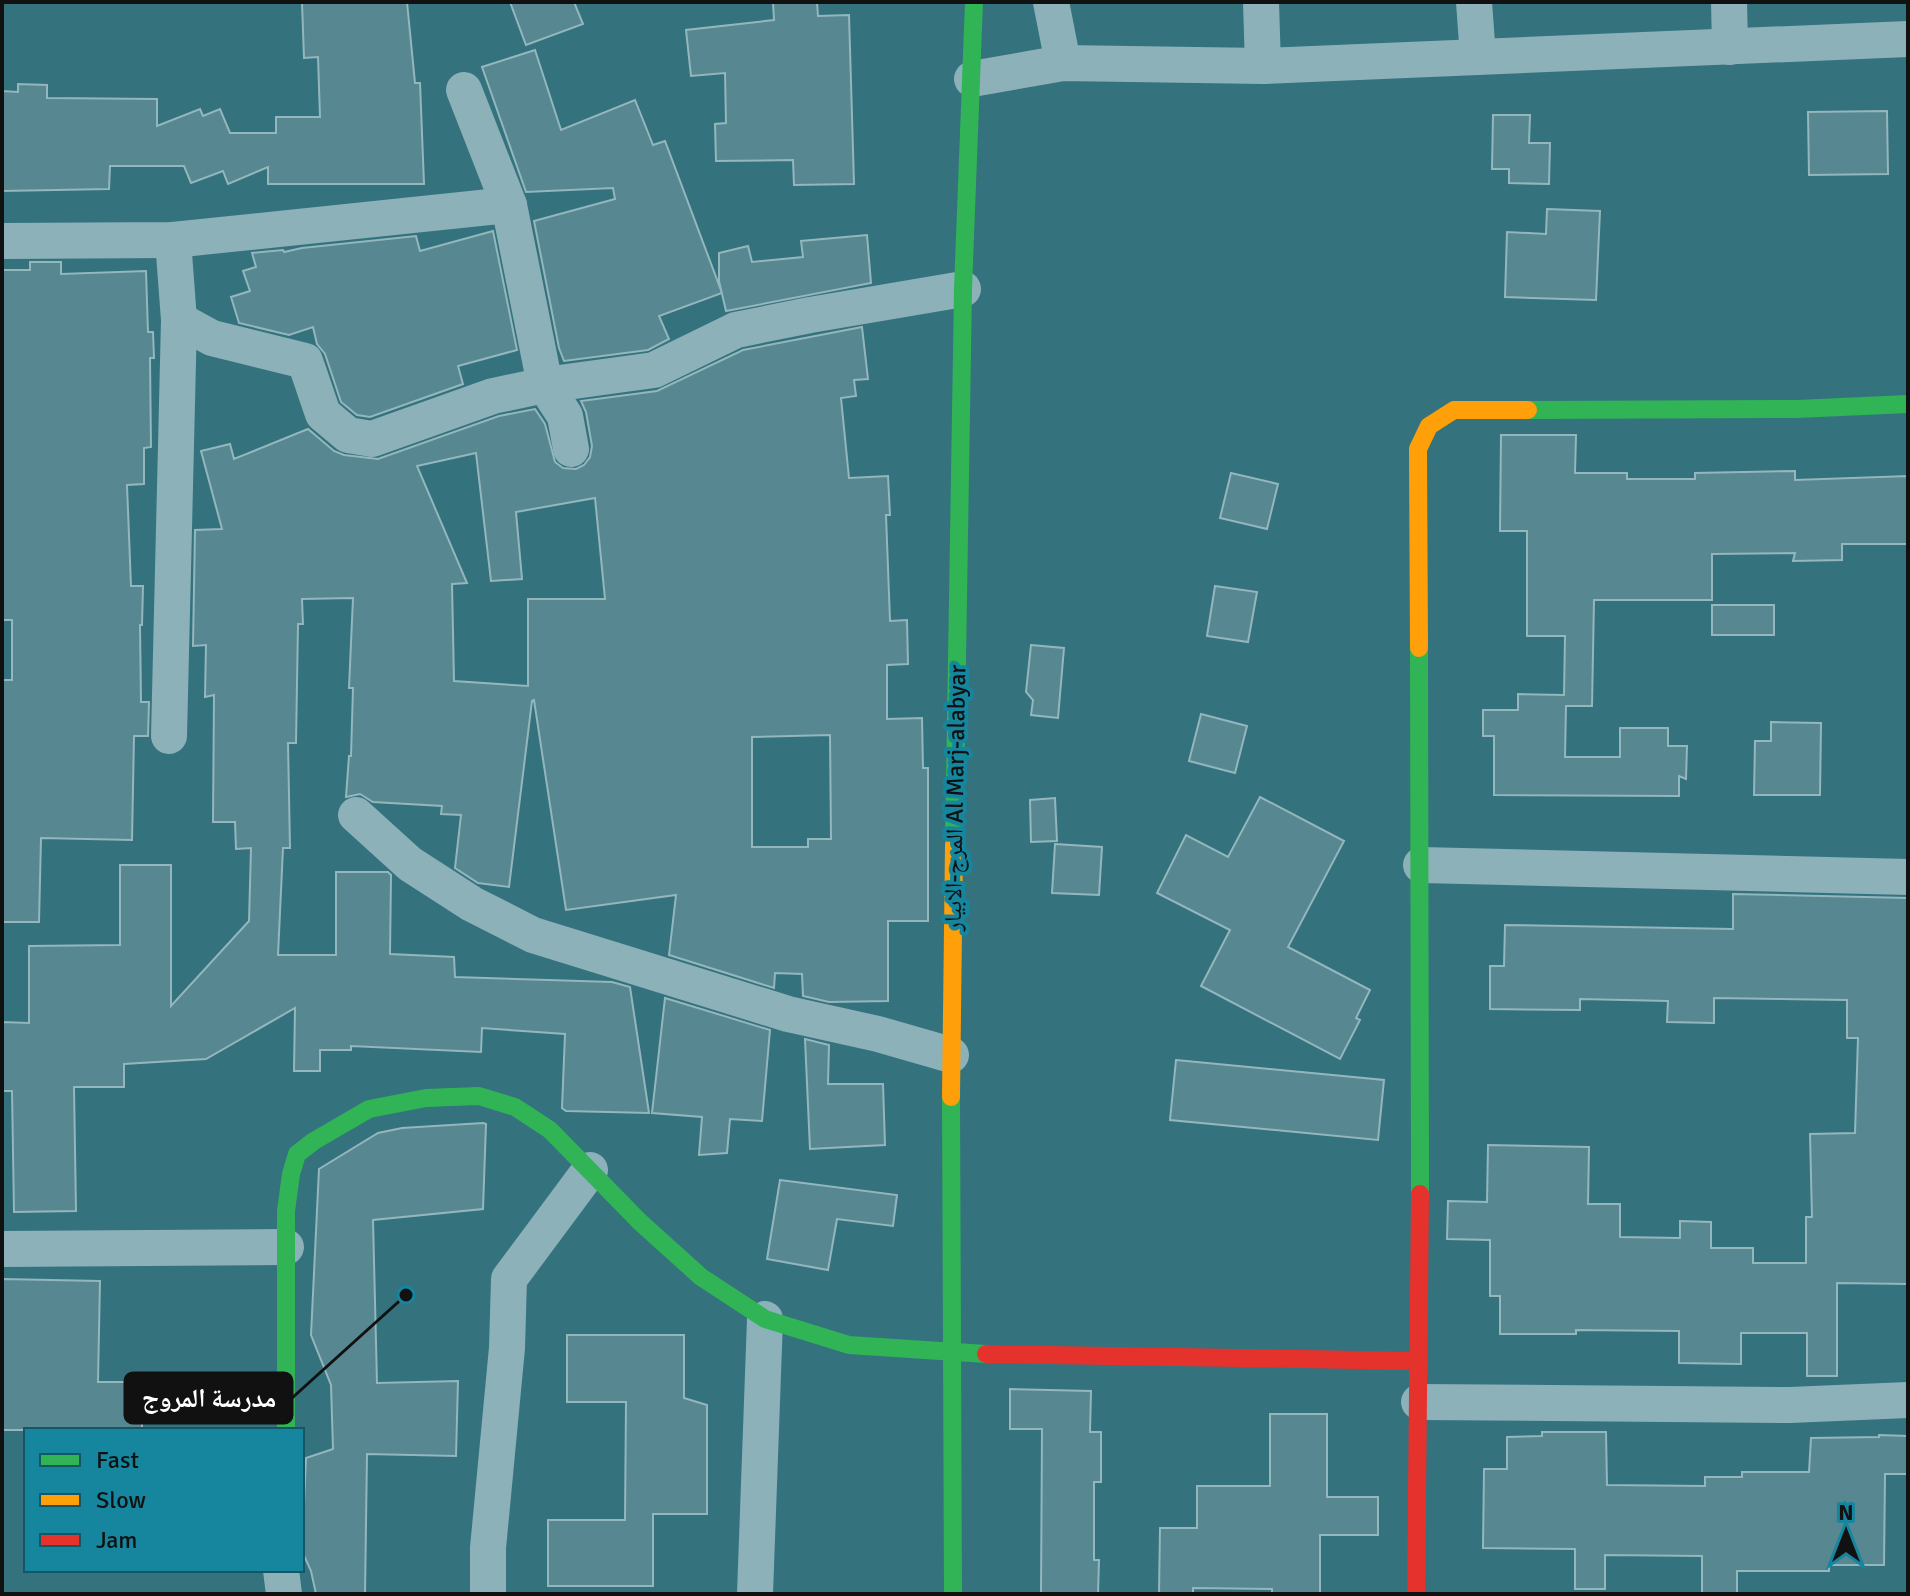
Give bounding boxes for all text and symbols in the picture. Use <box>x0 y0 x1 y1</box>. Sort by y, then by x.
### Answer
street label: المرج-الابيار Al Marj-alabyar <box>938 664 972 933</box>
callout: مدرسة المروج <box>125 1373 292 1423</box>
text: مدرسة المروج <box>142 1383 276 1415</box>
legend <box>24 1428 304 1572</box>
text: Fast <box>96 1445 139 1475</box>
text: Slow <box>96 1485 146 1515</box>
north arrow <box>1806 1492 1886 1572</box>
text: N <box>1838 1499 1854 1526</box>
text: Jam <box>96 1525 137 1555</box>

